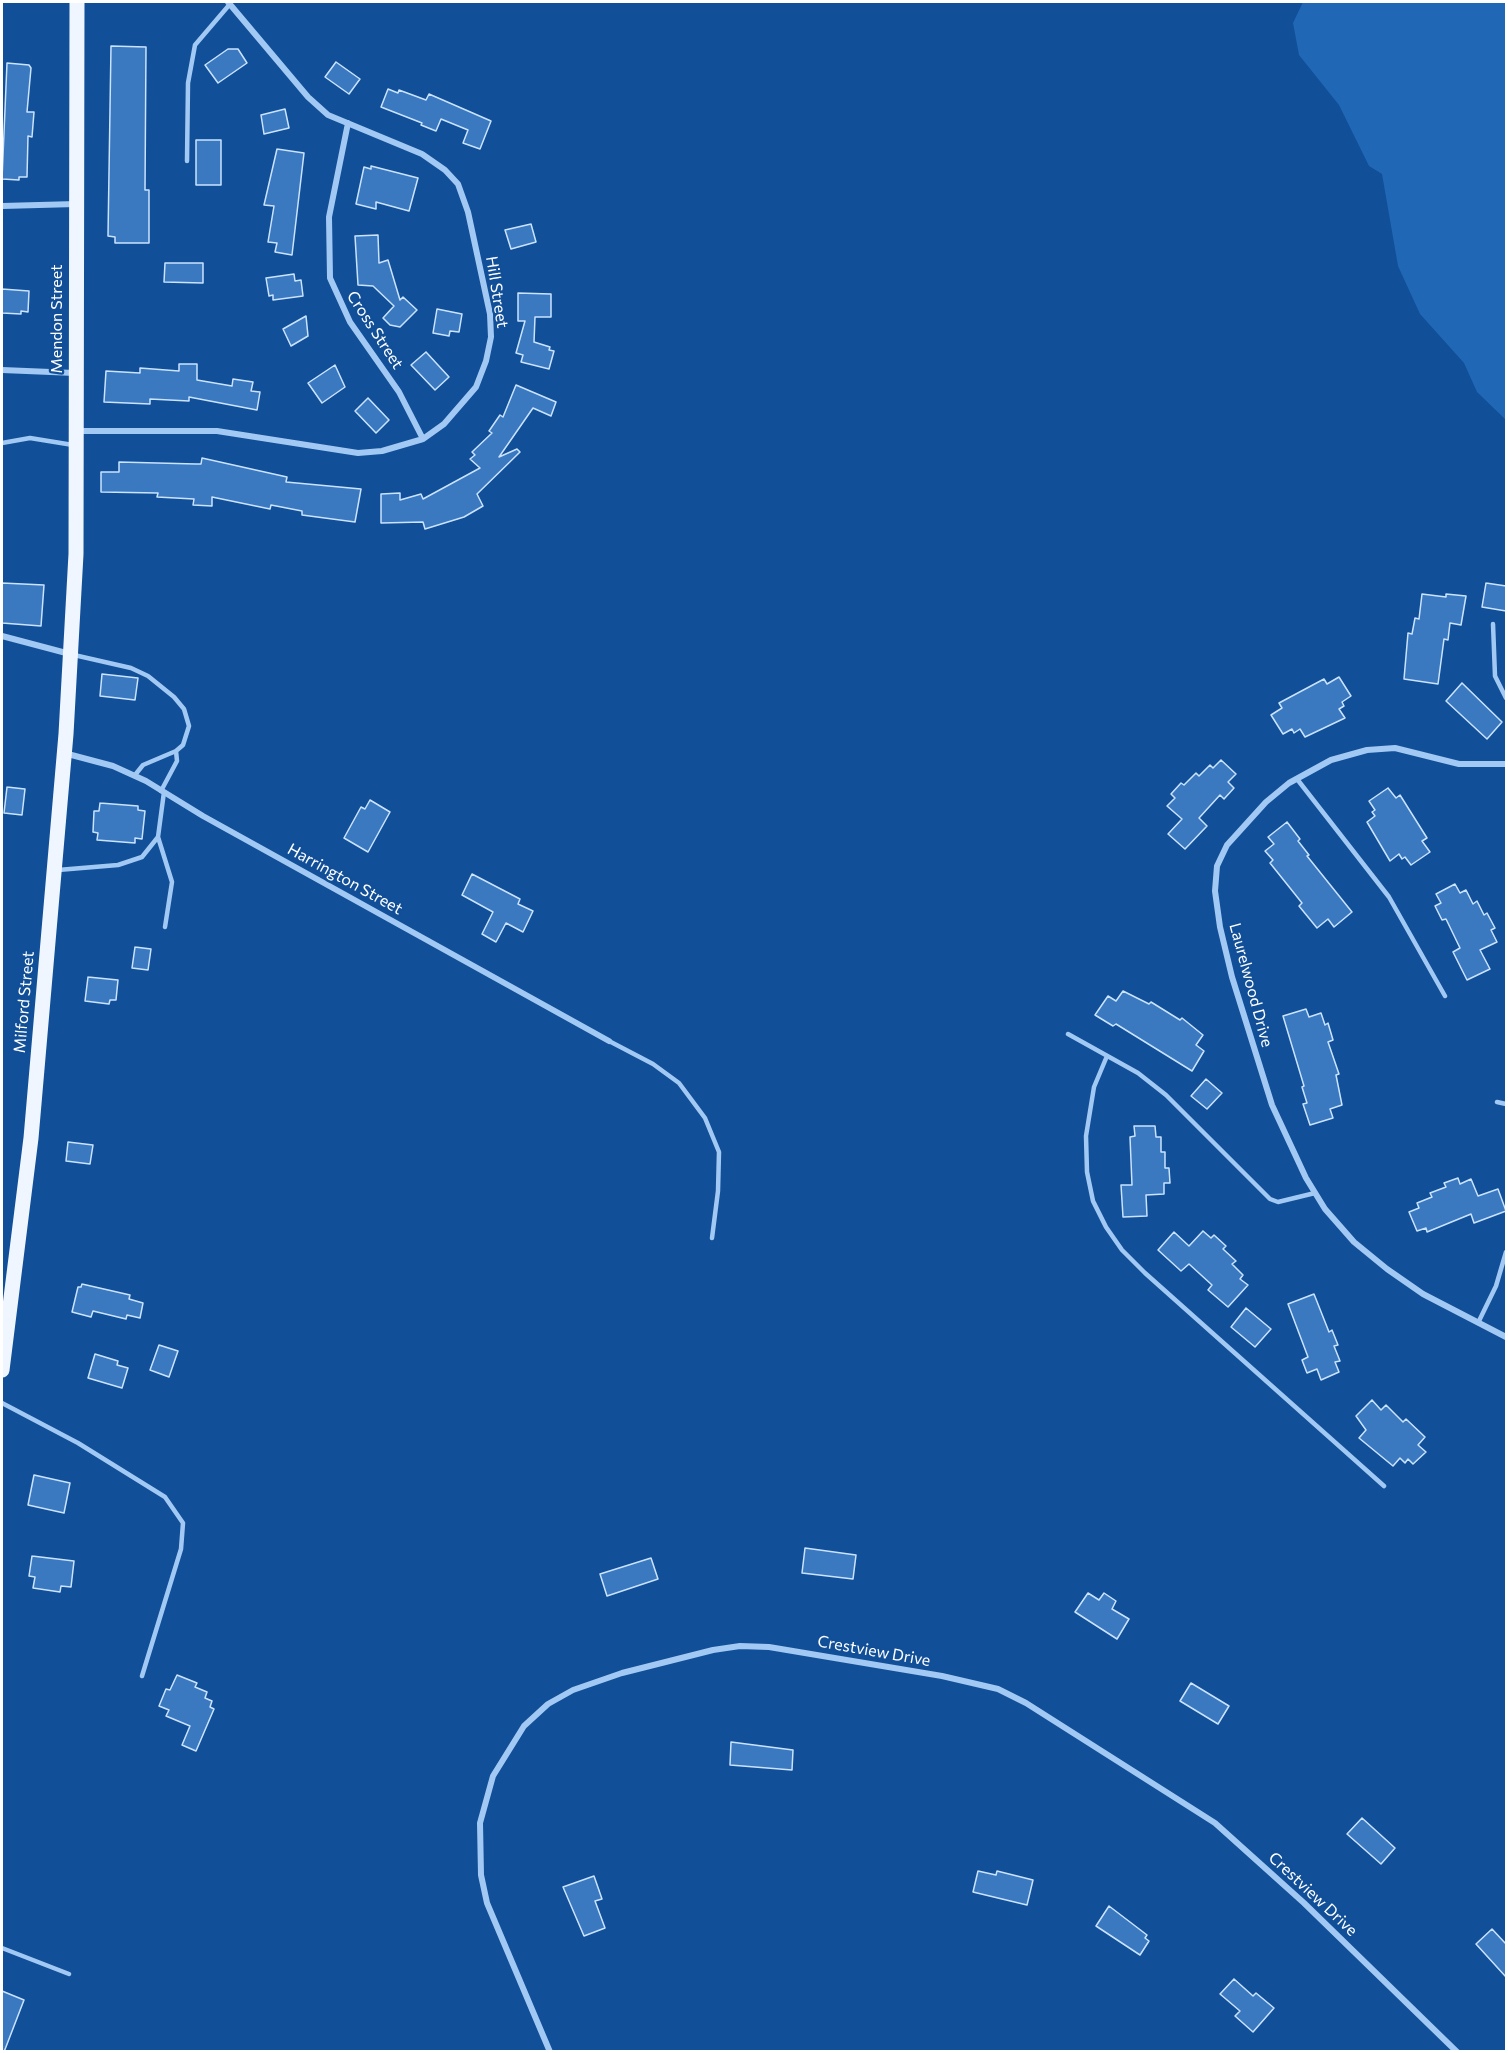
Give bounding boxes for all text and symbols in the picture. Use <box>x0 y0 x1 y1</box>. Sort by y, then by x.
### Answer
street label: Hill Street <box>482 255 512 329</box>
street label: Mendon Street <box>47 264 67 374</box>
street label: Cross Street <box>343 287 407 373</box>
street label: Harrington Street <box>284 839 406 919</box>
street label: Laurelwood Drive <box>1225 921 1277 1049</box>
street label: Milford Street <box>10 950 38 1054</box>
street label: Crestview Drive <box>816 1632 932 1670</box>
street label: Crestview Drive <box>1265 1848 1361 1940</box>

